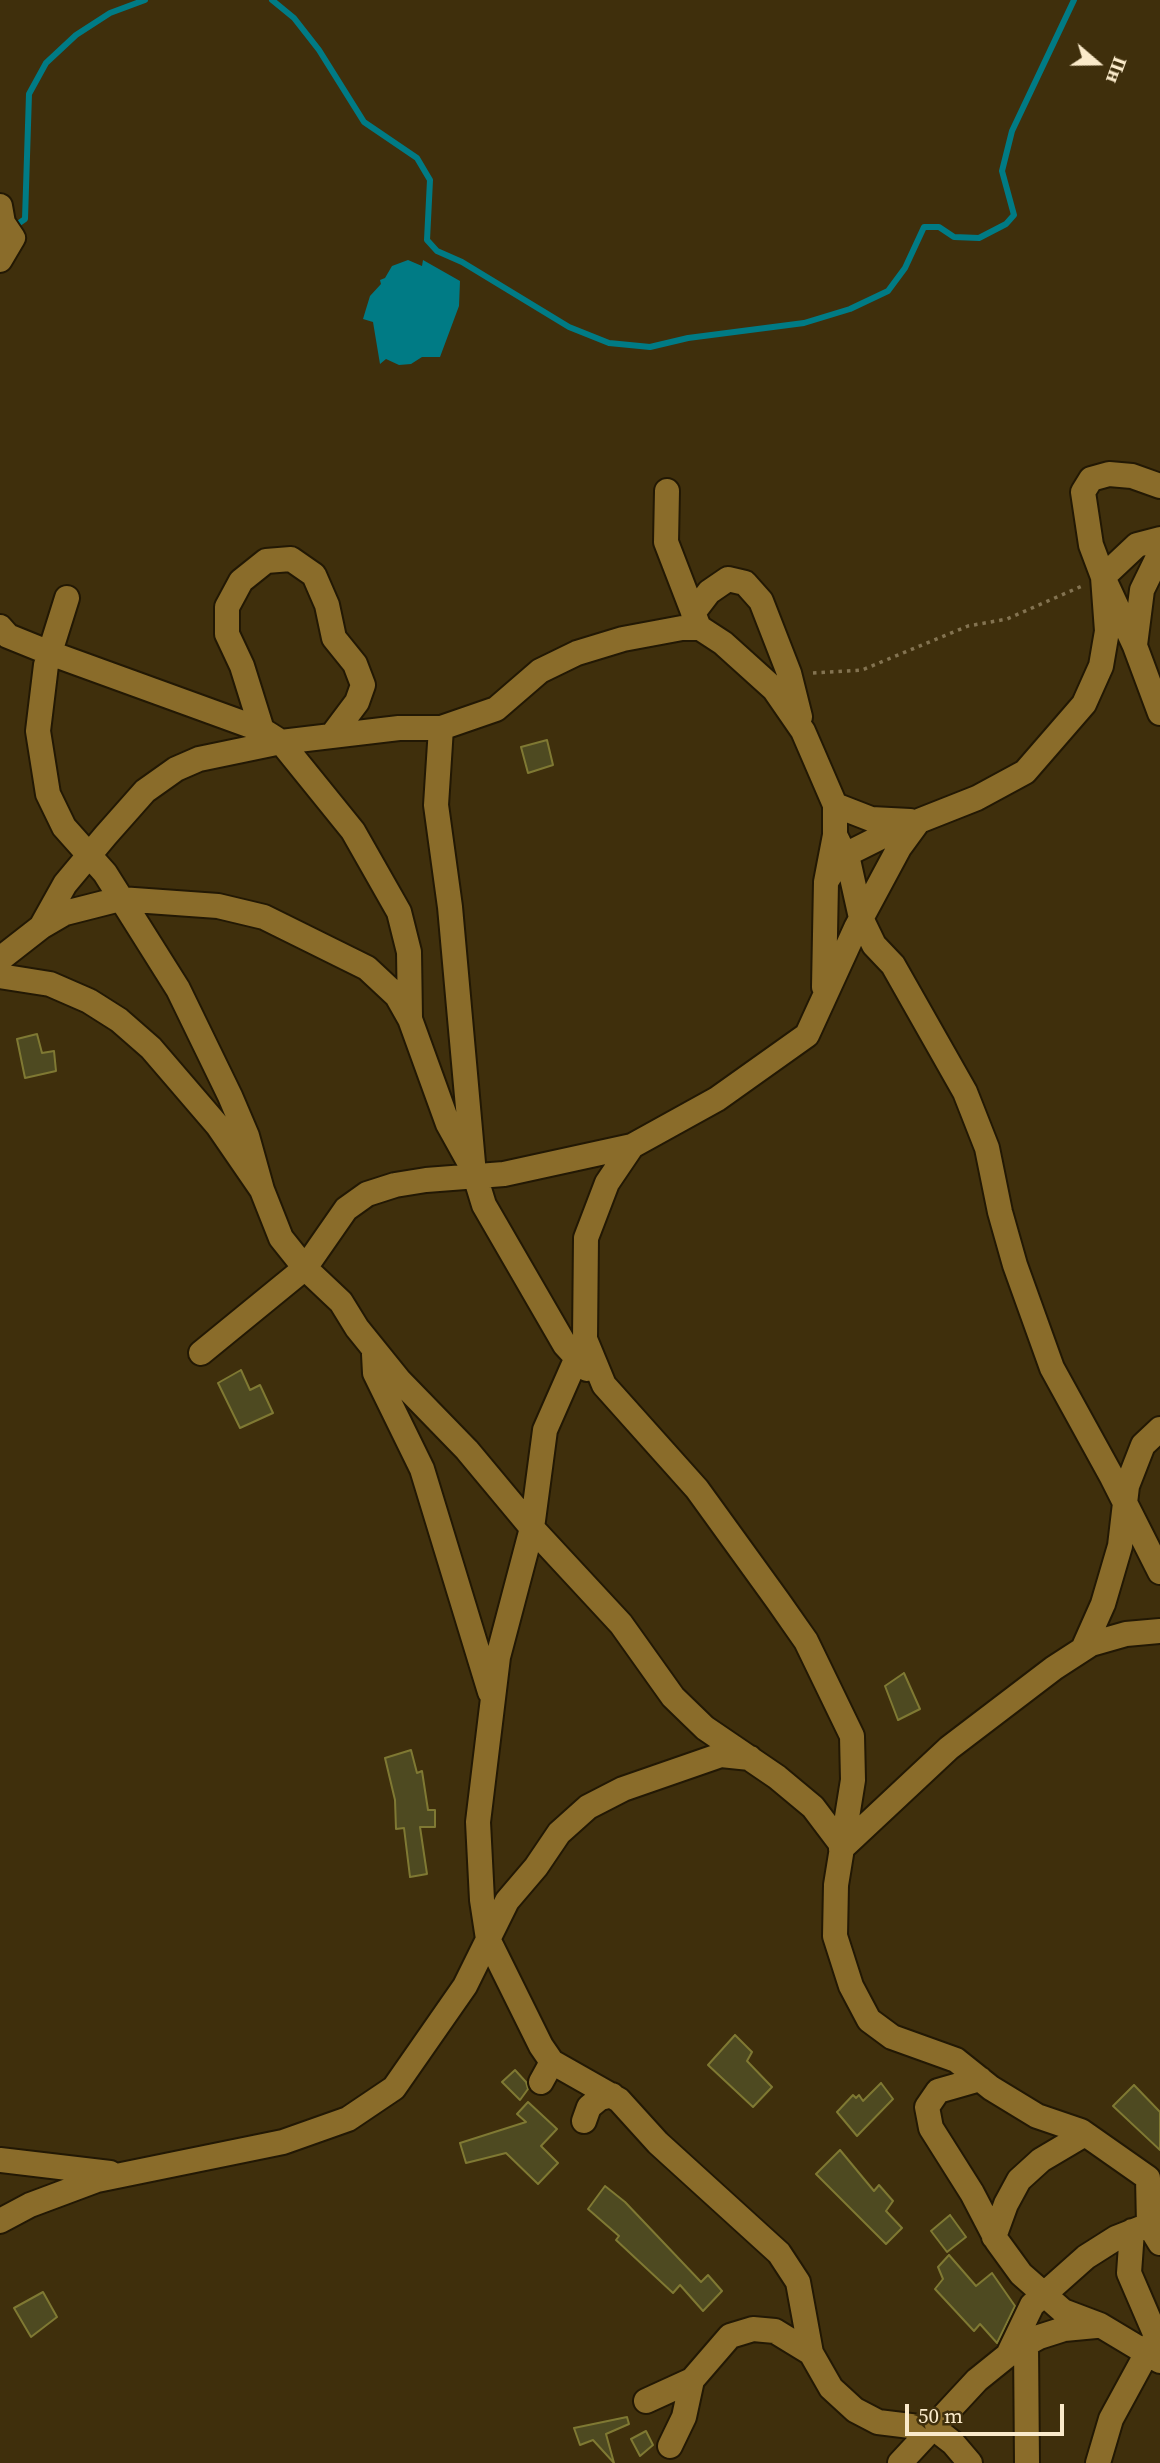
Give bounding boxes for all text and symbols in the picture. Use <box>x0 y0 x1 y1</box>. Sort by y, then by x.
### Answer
north arrow <box>1062 28 1132 98</box>
text: Пн <box>1100 53 1133 87</box>
scale bar <box>908 2390 1067 2434</box>
text: 50 m <box>918 2401 963 2430</box>

